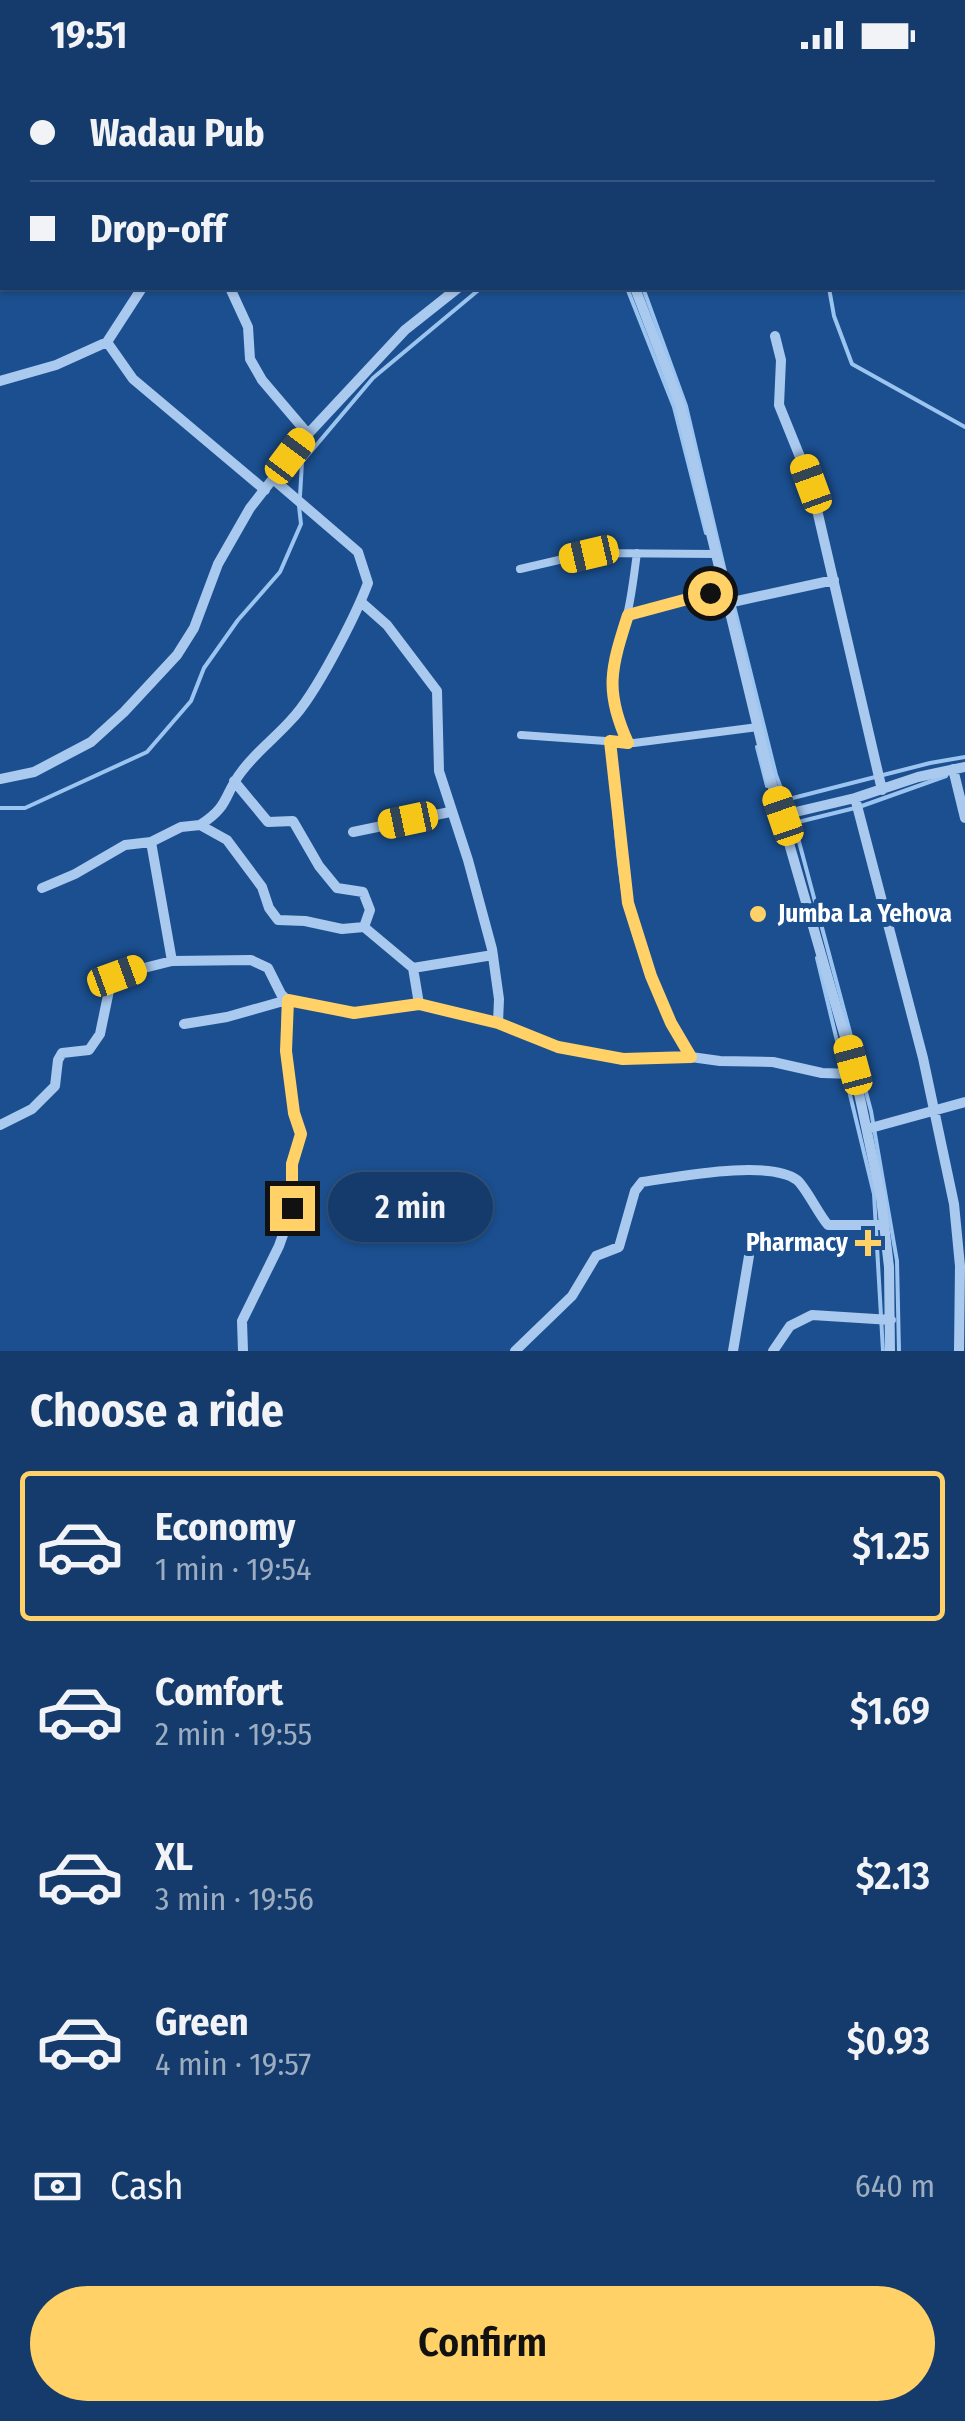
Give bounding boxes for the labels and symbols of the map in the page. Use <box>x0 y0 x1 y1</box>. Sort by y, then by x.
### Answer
car <box>260 423 320 489</box>
car <box>787 451 835 517</box>
car <box>556 533 622 575</box>
route start <box>688 571 733 616</box>
car <box>759 783 807 849</box>
car <box>376 799 440 841</box>
place label: Jumba La Yehova <box>777 899 952 929</box>
marker: Jumba La Yehova <box>747 903 769 925</box>
car <box>84 952 150 1000</box>
car <box>831 1032 875 1098</box>
callout: 2 min <box>327 1173 492 1243</box>
route end <box>270 1186 315 1231</box>
place label: Pharmacy <box>746 1228 849 1258</box>
marker: Pharmacy <box>857 1232 879 1254</box>

